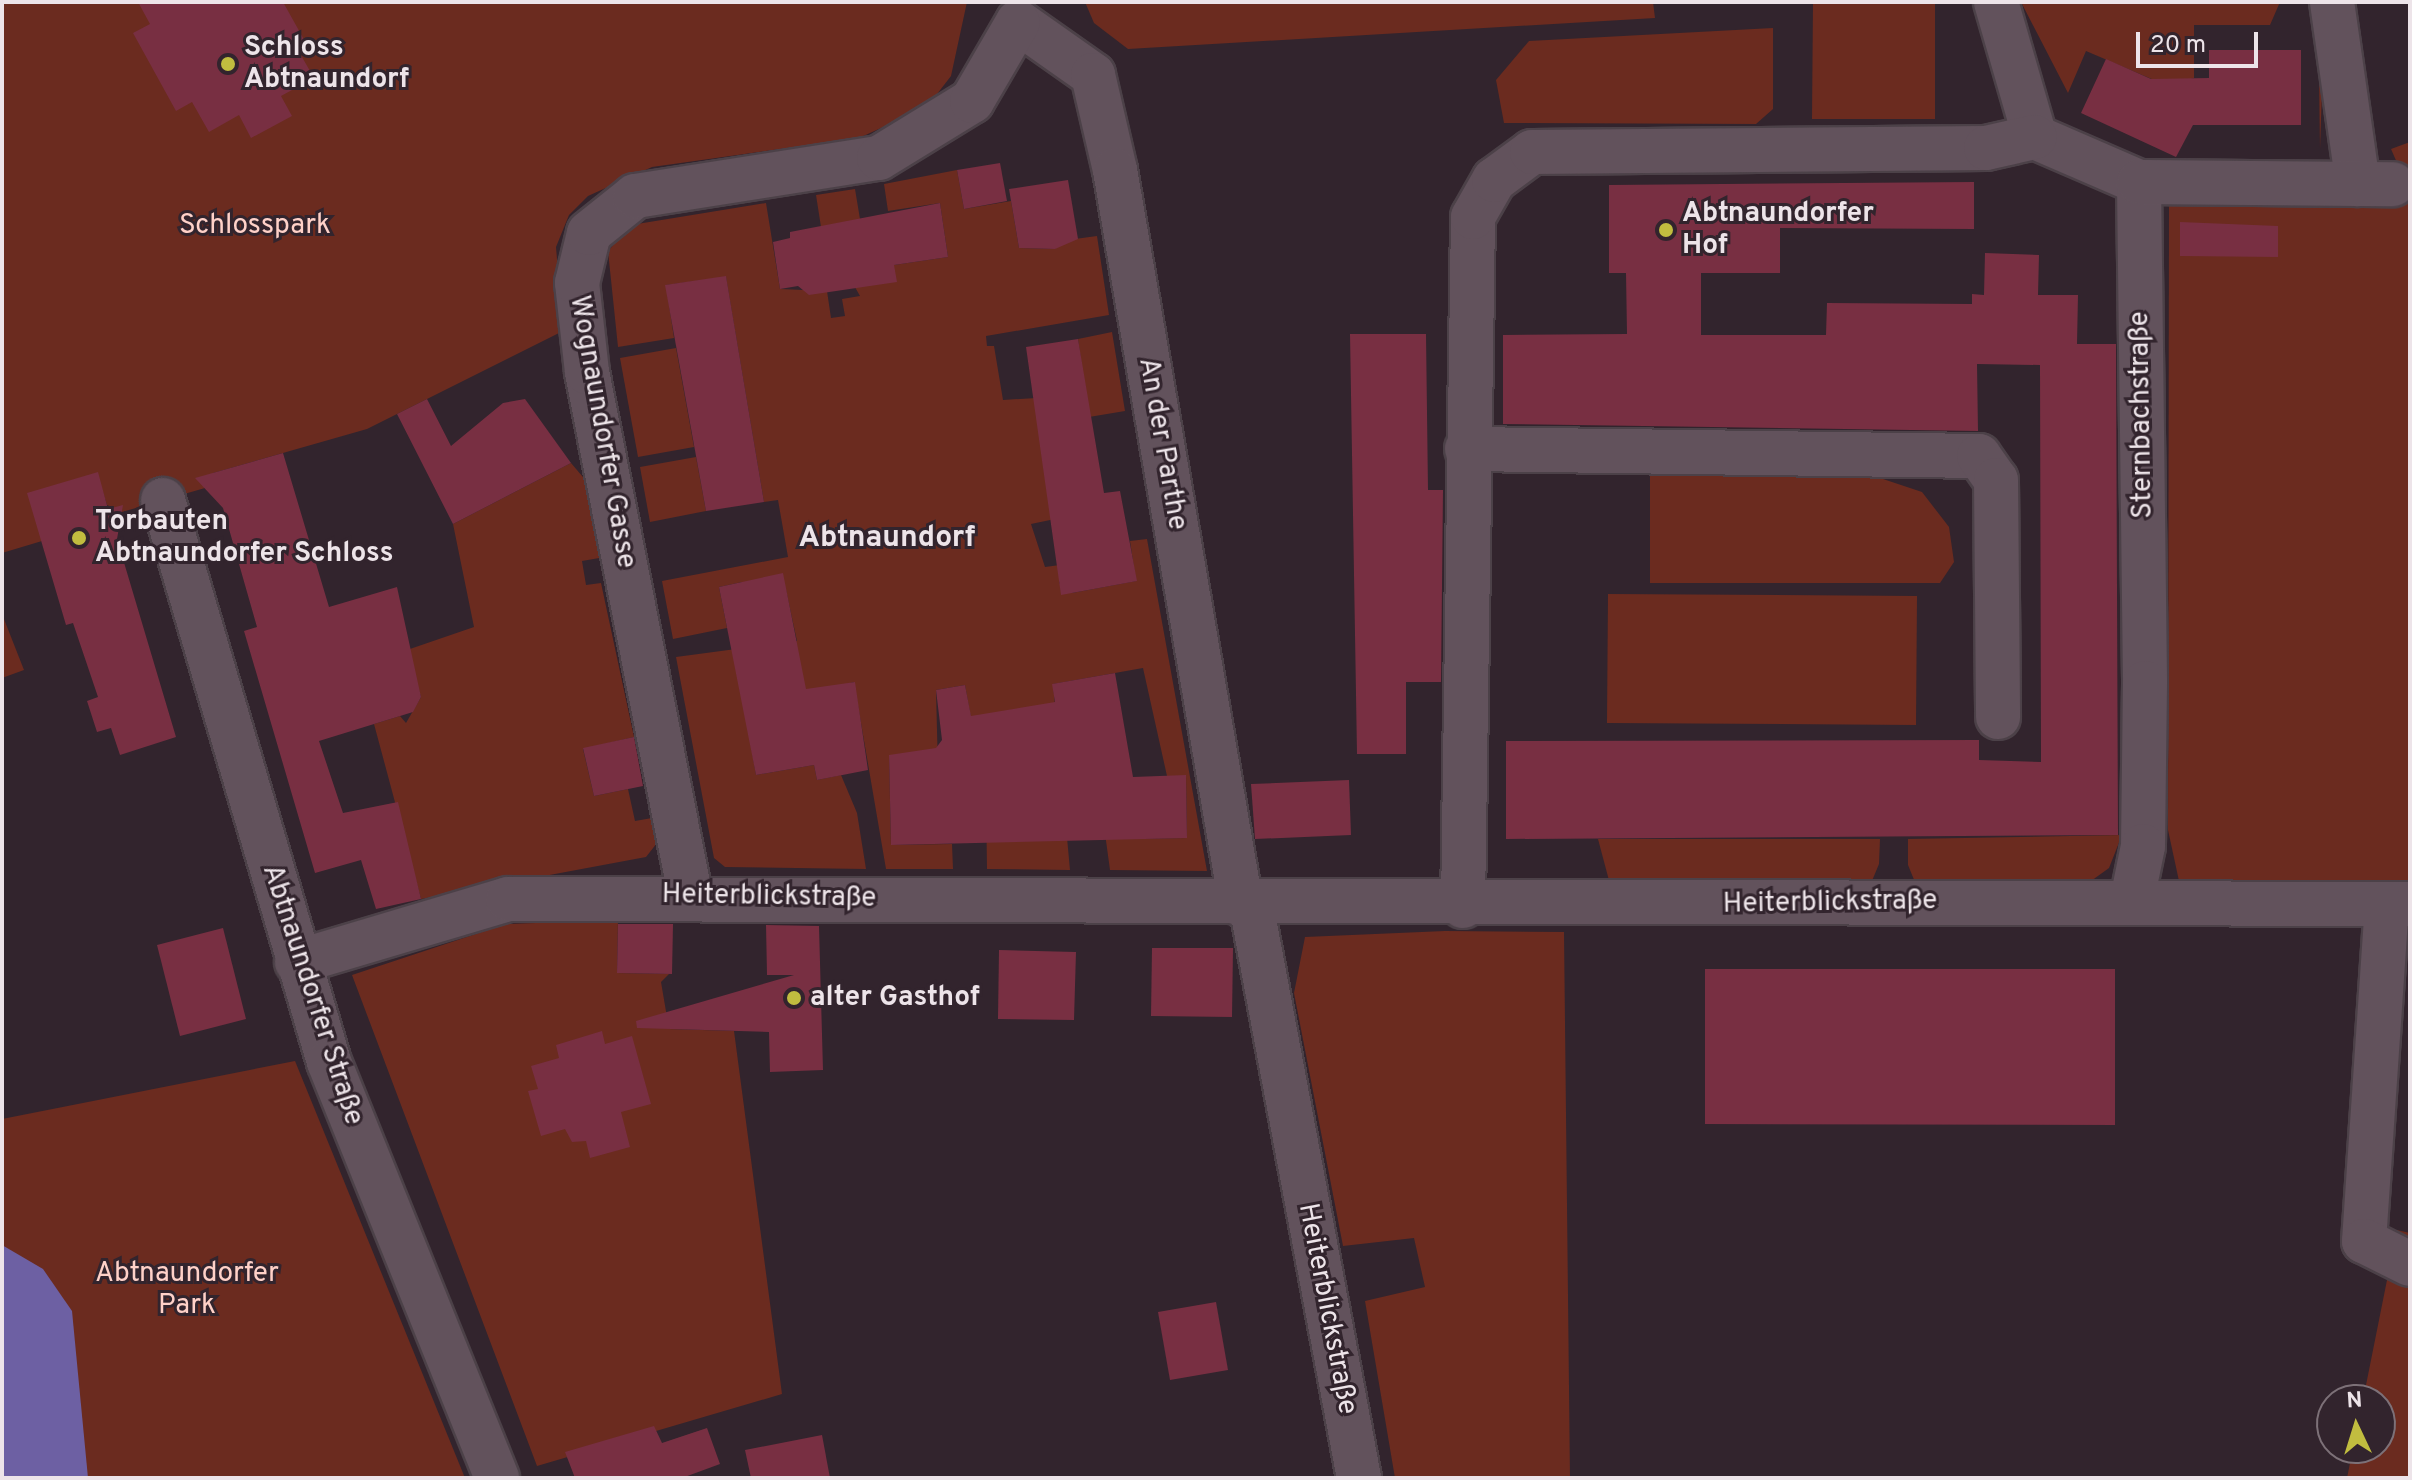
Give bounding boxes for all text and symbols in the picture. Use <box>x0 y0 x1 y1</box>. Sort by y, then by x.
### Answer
scale bar <box>2140 16 2262 66</box>
place label: Schloss Abtnaundorf <box>244 31 409 97</box>
text: 20 m <box>2150 31 2206 61</box>
marker: Schloss Abtnaundorf <box>219 55 237 73</box>
place label: Abtnaundorfer Hof <box>1682 197 1874 263</box>
park label: Schlosspark <box>179 209 331 243</box>
marker: Abtnaundorfer Hof <box>1657 221 1675 239</box>
street label: Wognaundorfer Gasse <box>561 293 643 571</box>
street label: Sternbachstraße <box>2123 311 2161 519</box>
street label: An der Parthe <box>1130 355 1194 533</box>
place label: Torbauten Abtnaundorfer Schloss <box>95 505 394 571</box>
district label: Abtnaundorf <box>799 521 975 557</box>
marker: Torbauten Abtnaundorfer Schloss <box>70 529 88 547</box>
street label: Abtnaundorfer Straße <box>254 860 370 1130</box>
street label: Heiterblickstraße <box>661 878 877 916</box>
street label: Heiterblickstraße <box>1722 884 1938 922</box>
place label: alter Gasthof <box>810 981 980 1015</box>
marker: alter Gasthof <box>785 989 803 1007</box>
street label: Heiterblickstraße <box>1290 1200 1364 1418</box>
park label: Abtnaundorfer Park <box>95 1257 279 1323</box>
north arrow <box>2316 1384 2396 1464</box>
text: N <box>2346 1388 2363 1416</box>

